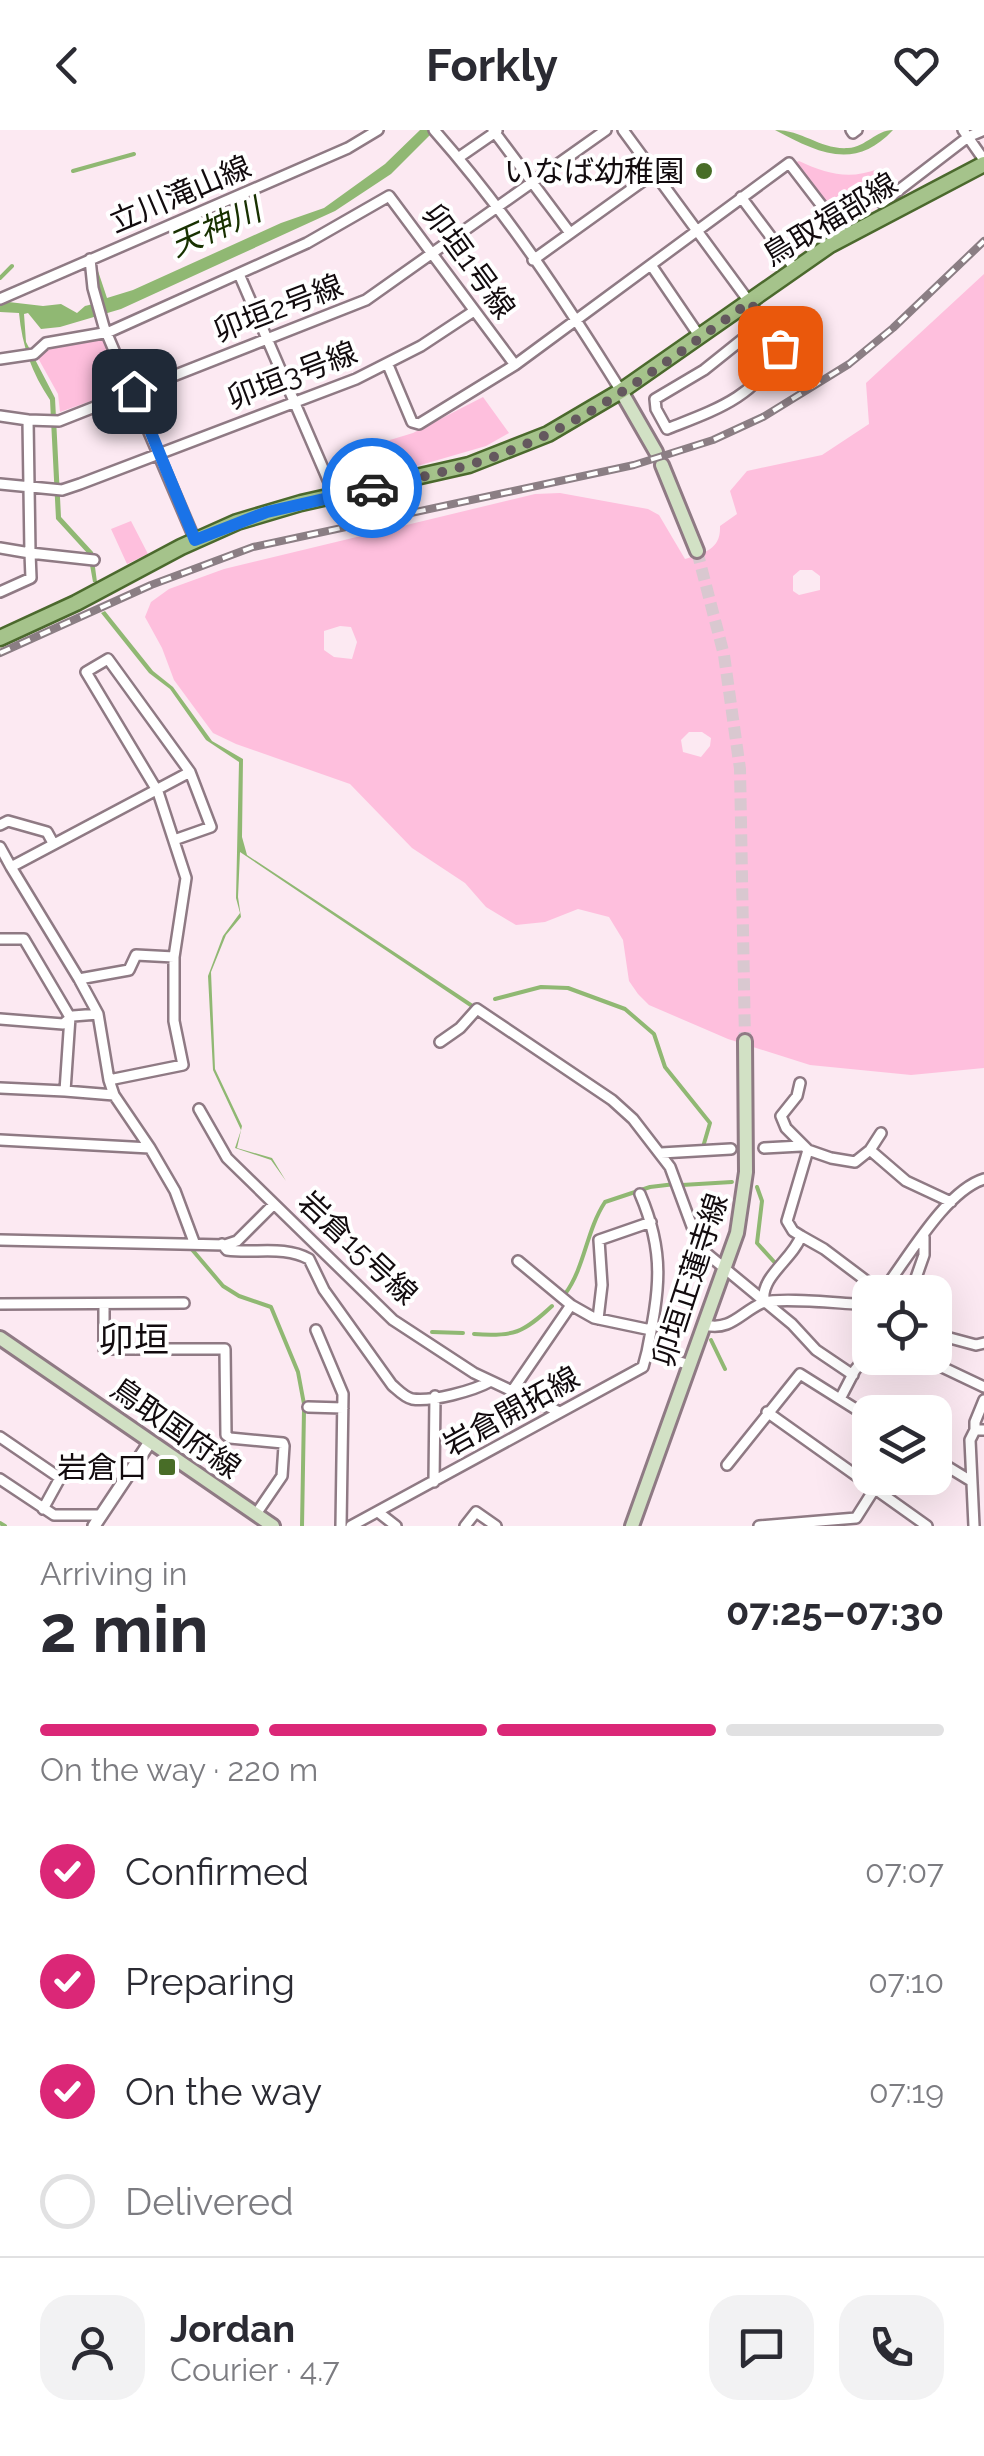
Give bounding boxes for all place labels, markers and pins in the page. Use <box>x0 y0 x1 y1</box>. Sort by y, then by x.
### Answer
place label: いなば幼稚園 <box>504 154 684 189</box>
marker: いなば幼稚園 <box>693 160 715 182</box>
pin <box>738 306 823 391</box>
pin <box>92 349 177 434</box>
place label: 岩倉口 <box>57 1450 147 1485</box>
marker: 岩倉口 <box>156 1456 178 1478</box>

